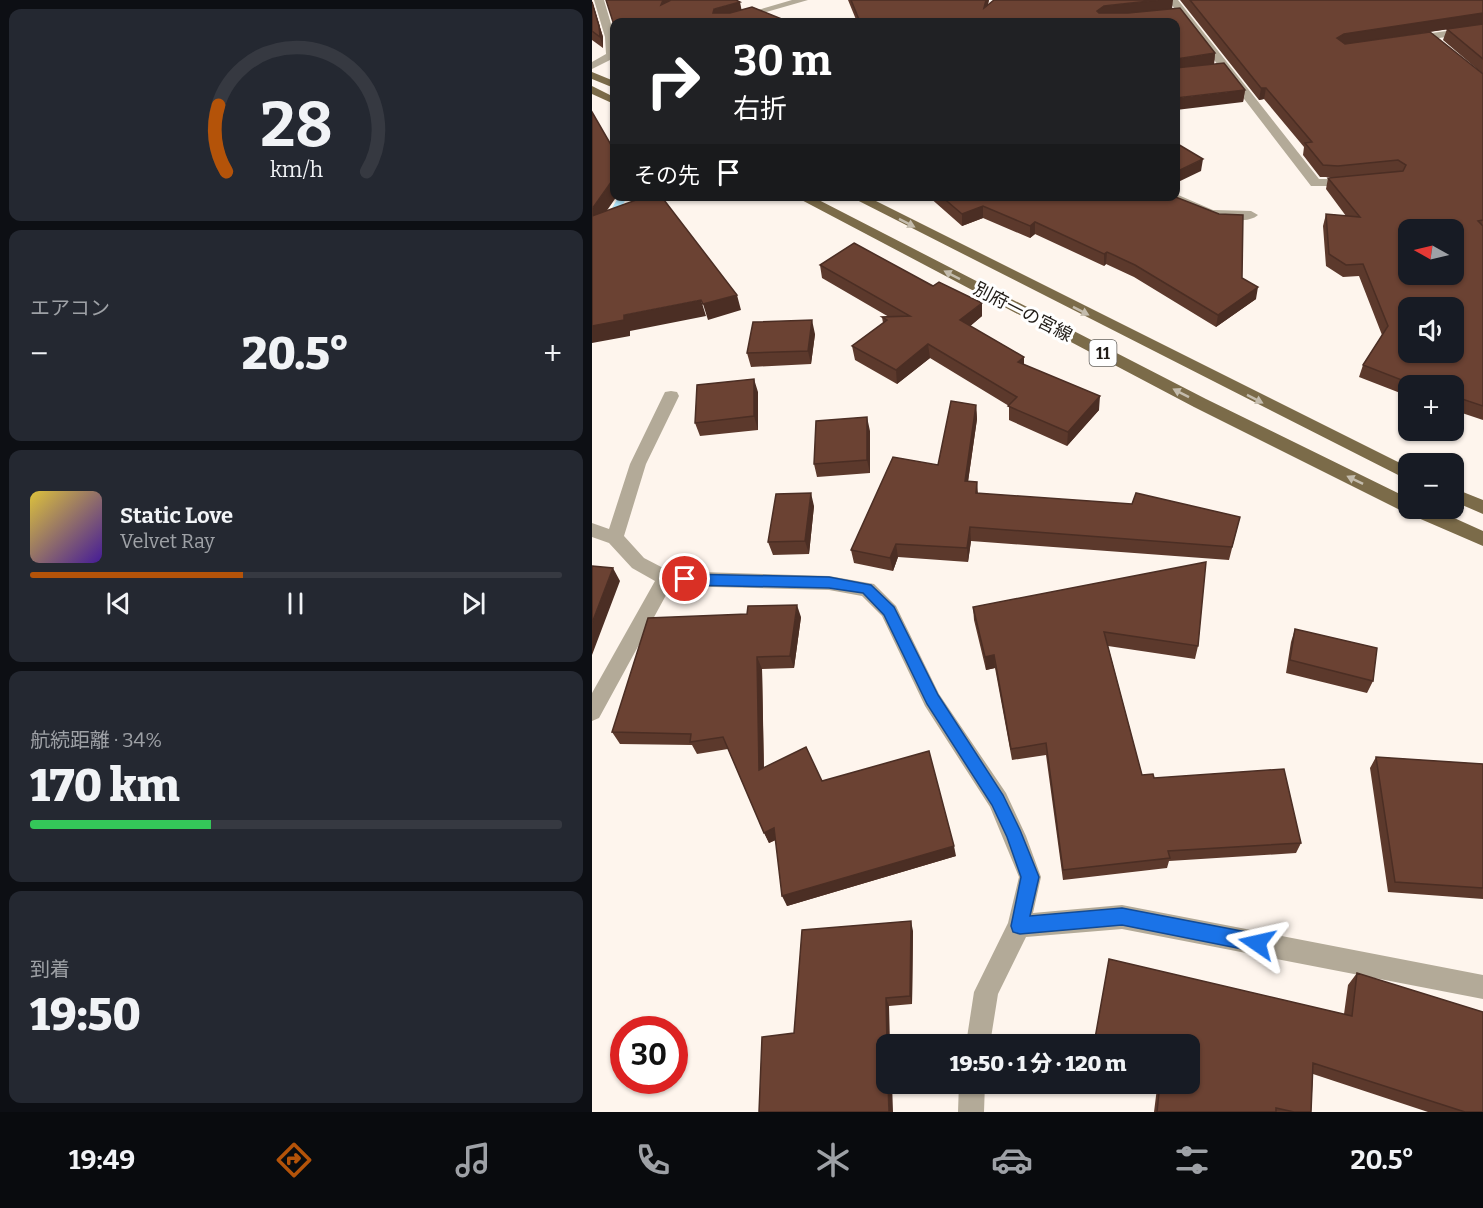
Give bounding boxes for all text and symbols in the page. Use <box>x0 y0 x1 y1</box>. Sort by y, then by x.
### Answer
text: 30 m <box>733 36 832 86</box>
icon: right <box>634 42 712 120</box>
text: 28 <box>260 88 332 163</box>
text: 右折 <box>733 93 787 125</box>
icon: arrive <box>712 156 745 189</box>
text: km/h <box>269 157 323 183</box>
text: その先 <box>634 162 700 189</box>
one-way arrow <box>899 218 916 228</box>
north arrow <box>1398 219 1464 285</box>
map controls <box>1398 219 1464 519</box>
one-way arrow <box>943 270 960 279</box>
street label: 別府一の宮線 <box>970 278 1076 346</box>
text: エアコン <box>30 296 110 320</box>
button: sound <box>1398 297 1464 363</box>
one-way arrow <box>1073 306 1090 316</box>
text: 20.5° <box>242 327 350 381</box>
text: − <box>30 334 48 374</box>
text: + <box>543 334 562 374</box>
road number: 11 <box>1090 340 1116 366</box>
button: + <box>1398 375 1464 441</box>
one-way arrow <box>1172 388 1189 398</box>
one-way arrow <box>1247 395 1264 404</box>
button: − <box>1398 453 1464 519</box>
one-way arrow <box>1347 476 1364 485</box>
text: Static Love <box>120 502 233 529</box>
text: Velvet Ray <box>120 529 215 553</box>
pin <box>659 553 710 604</box>
icon: arrive <box>668 562 701 595</box>
icon: previous <box>102 587 135 620</box>
icon: pause <box>279 587 312 620</box>
icon: next <box>457 587 490 620</box>
text: 航続距離 · 34% <box>30 728 162 752</box>
text: 170 km <box>30 759 180 813</box>
position arrow <box>1225 911 1289 975</box>
text: 到着 <box>30 957 70 981</box>
text: 19:50 <box>30 988 141 1042</box>
speed limit sign: 30 <box>610 1016 688 1094</box>
text: 19:50 · 1 分 · 120 m <box>950 1050 1126 1077</box>
icon: directions <box>273 1139 315 1181</box>
icon: music <box>452 1139 494 1181</box>
icon: phone <box>632 1139 674 1181</box>
icon: climate <box>812 1139 854 1181</box>
icon: car <box>991 1139 1033 1181</box>
icon: filters <box>1171 1139 1213 1181</box>
text: 19:49 <box>69 1144 135 1176</box>
text: 20.5° <box>1350 1144 1414 1176</box>

